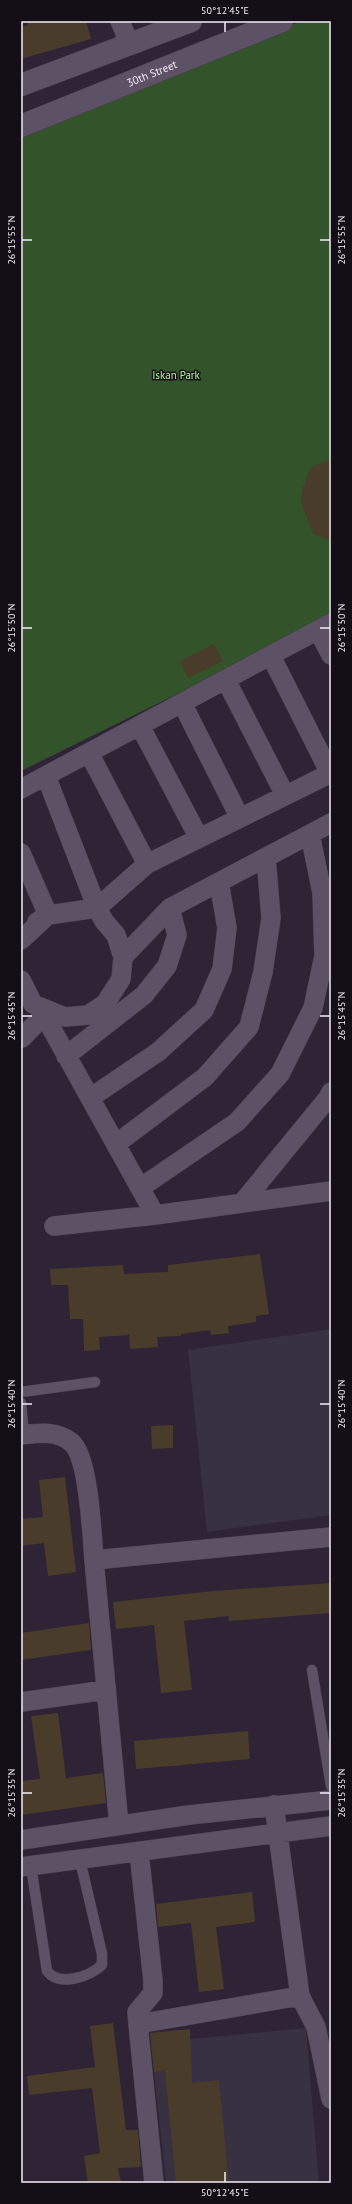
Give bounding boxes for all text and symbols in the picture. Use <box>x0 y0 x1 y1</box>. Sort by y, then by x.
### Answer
text: 50°12'45"E <box>201 4 249 17</box>
street label: 30th Street <box>125 57 179 90</box>
text: 26°15'55"N <box>5 215 18 265</box>
text: 26°15'55"N <box>335 215 348 265</box>
park label: Iskan Park <box>152 368 201 382</box>
text: 26°15'50"N <box>5 603 18 653</box>
text: 26°15'50"N <box>335 603 348 653</box>
text: 26°15'45"N <box>5 991 18 1041</box>
text: 26°15'45"N <box>335 991 348 1041</box>
text: 26°15'40"N <box>5 1379 18 1429</box>
text: 26°15'40"N <box>335 1379 348 1429</box>
text: 26°15'35"N <box>5 1768 18 1818</box>
text: 26°15'35"N <box>335 1768 348 1818</box>
text: 50°12'45"E <box>201 2186 249 2199</box>

